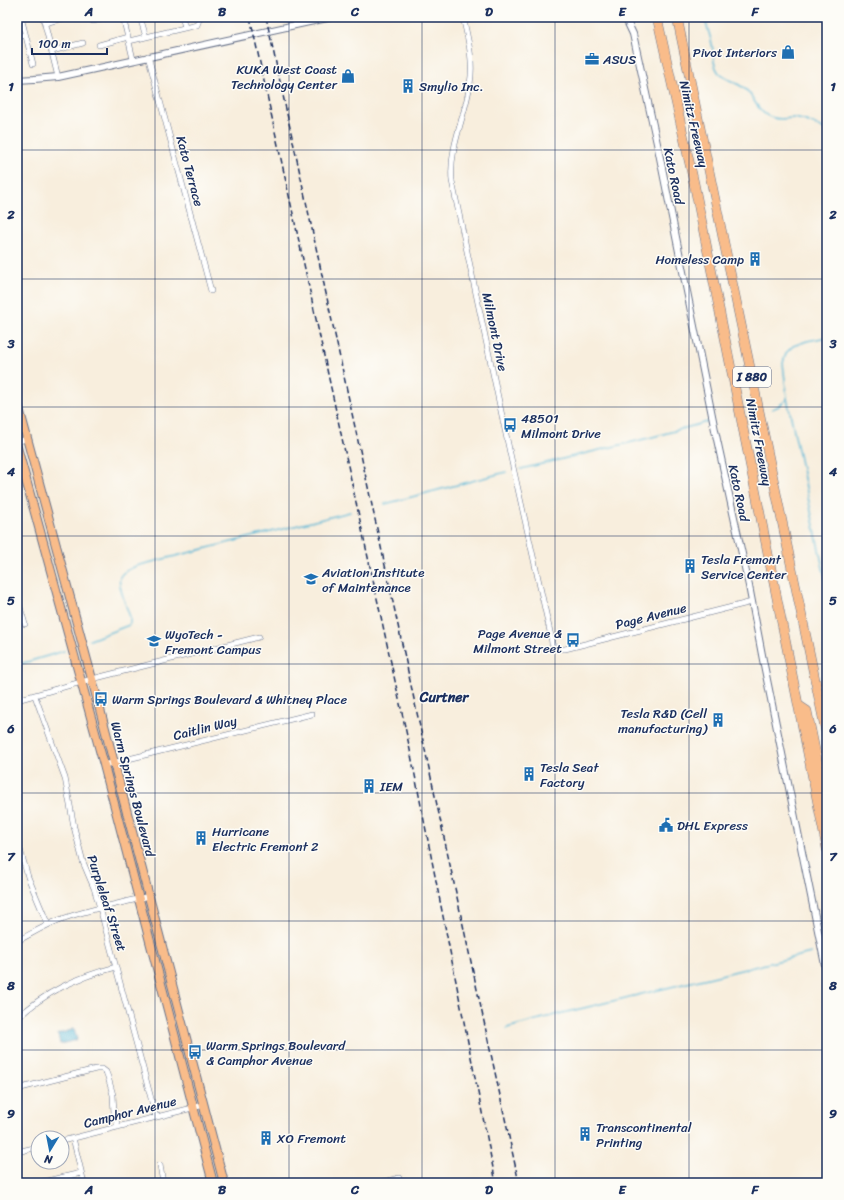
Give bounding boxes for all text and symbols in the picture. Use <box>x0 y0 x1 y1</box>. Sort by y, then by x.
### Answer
text: A <box>84 0 93 23</box>
text: B <box>218 0 227 23</box>
text: C <box>350 0 360 23</box>
text: D <box>485 0 493 23</box>
text: E <box>618 0 627 23</box>
text: F <box>750 0 759 23</box>
scale bar <box>32 30 107 56</box>
text: 100 m <box>38 33 71 55</box>
place label: Pivot Interiors <box>693 41 778 64</box>
shop icon: Pivot Interiors <box>780 44 796 60</box>
place label: ASUS <box>602 48 636 71</box>
office icon: ASUS <box>584 51 600 67</box>
place label: KUKA West Coast Technology Center <box>231 58 338 96</box>
shop icon: KUKA West Coast Technology Center <box>340 68 356 84</box>
text: 1 <box>8 75 14 98</box>
place label: Smylio Inc. <box>419 75 484 98</box>
text: 1 <box>830 75 836 98</box>
building icon: Smylio Inc. <box>400 78 416 94</box>
street label: Nimitz Freeway <box>673 78 715 170</box>
street label: Kato Terrace <box>170 133 211 209</box>
street label: Kato Road <box>657 145 691 208</box>
text: 2 <box>6 203 15 226</box>
text: 2 <box>828 203 837 226</box>
place label: Homeless Camp <box>655 248 744 271</box>
building icon: Homeless Camp <box>747 251 763 267</box>
street label: Milmont Drive <box>475 290 515 374</box>
text: 3 <box>6 332 15 355</box>
text: 3 <box>828 332 837 355</box>
road number: I 880 <box>733 367 771 387</box>
street label: Nimitz Freeway <box>739 396 779 488</box>
place label: 48501 Milmont Drive <box>521 407 601 445</box>
bus stop icon: 48501 Milmont Drive <box>502 417 518 433</box>
text: 4 <box>6 460 16 483</box>
text: 4 <box>828 460 838 483</box>
street label: Kato Road <box>722 462 756 525</box>
place label: Tesla Fremont Service Center <box>701 548 787 586</box>
building icon: Tesla Fremont Service Center <box>682 558 698 574</box>
place label: Aviation Institute of Maintenance <box>321 561 425 599</box>
school or university icon: Aviation Institute of Maintenance <box>303 571 319 587</box>
text: 5 <box>7 589 15 612</box>
text: 5 <box>829 589 837 612</box>
street label: Page Avenue <box>613 596 689 636</box>
place label: Page Avenue & Milmont Street <box>473 622 562 660</box>
place label: WyoTech - Fremont Campus <box>165 623 262 661</box>
bus stop icon: Page Avenue & Milmont Street <box>565 632 581 648</box>
school or university icon: WyoTech - Fremont Campus <box>146 633 162 649</box>
district label: Curtner <box>419 685 470 710</box>
place label: Warm Springs Boulevard & Whitney Place <box>112 688 347 711</box>
bus stop icon: Warm Springs Boulevard & Whitney Place <box>93 691 109 707</box>
place label: Tesla R&D (Cell manufacturing) <box>618 702 708 740</box>
street label: Caitlin Way <box>171 709 240 747</box>
building icon: Tesla R&D (Cell manufacturing) <box>710 712 726 728</box>
text: 6 <box>6 717 15 740</box>
text: 6 <box>828 717 837 740</box>
street label: Warm Springs Boulevard <box>104 719 162 860</box>
place label: Tesla Seat Factory <box>540 756 599 794</box>
building icon: Tesla Seat Factory <box>521 766 537 782</box>
place label: IEM <box>379 775 403 798</box>
building icon: IEM <box>361 778 377 794</box>
place label: DHL Express <box>677 814 748 837</box>
public building icon: DHL Express <box>658 817 674 833</box>
place label: Hurricane Electric Fremont 2 <box>212 820 319 858</box>
building icon: Hurricane Electric Fremont 2 <box>193 830 209 846</box>
text: 7 <box>7 845 16 868</box>
text: 7 <box>829 845 838 868</box>
street label: Purpleleaf Street <box>81 852 134 955</box>
text: 8 <box>6 974 15 997</box>
text: 8 <box>828 974 837 997</box>
place label: Warm Springs Boulevard & Camphor Avenue <box>206 1034 346 1072</box>
bus stop icon: Warm Springs Boulevard & Camphor Avenue <box>187 1044 203 1060</box>
street label: Camphor Avenue <box>81 1089 179 1135</box>
text: 9 <box>7 1102 15 1125</box>
text: 9 <box>829 1102 837 1125</box>
place label: Transcontinental Printing <box>596 1116 692 1154</box>
building icon: Transcontinental Printing <box>577 1126 593 1142</box>
place label: XO Fremont <box>276 1127 346 1150</box>
north arrow <box>30 1130 70 1170</box>
building icon: XO Fremont <box>258 1130 274 1146</box>
text: N <box>43 1149 55 1170</box>
text: A <box>84 1178 93 1200</box>
text: B <box>218 1178 227 1200</box>
text: C <box>350 1178 360 1200</box>
text: D <box>485 1178 493 1200</box>
text: E <box>618 1178 627 1200</box>
text: F <box>750 1178 759 1200</box>

